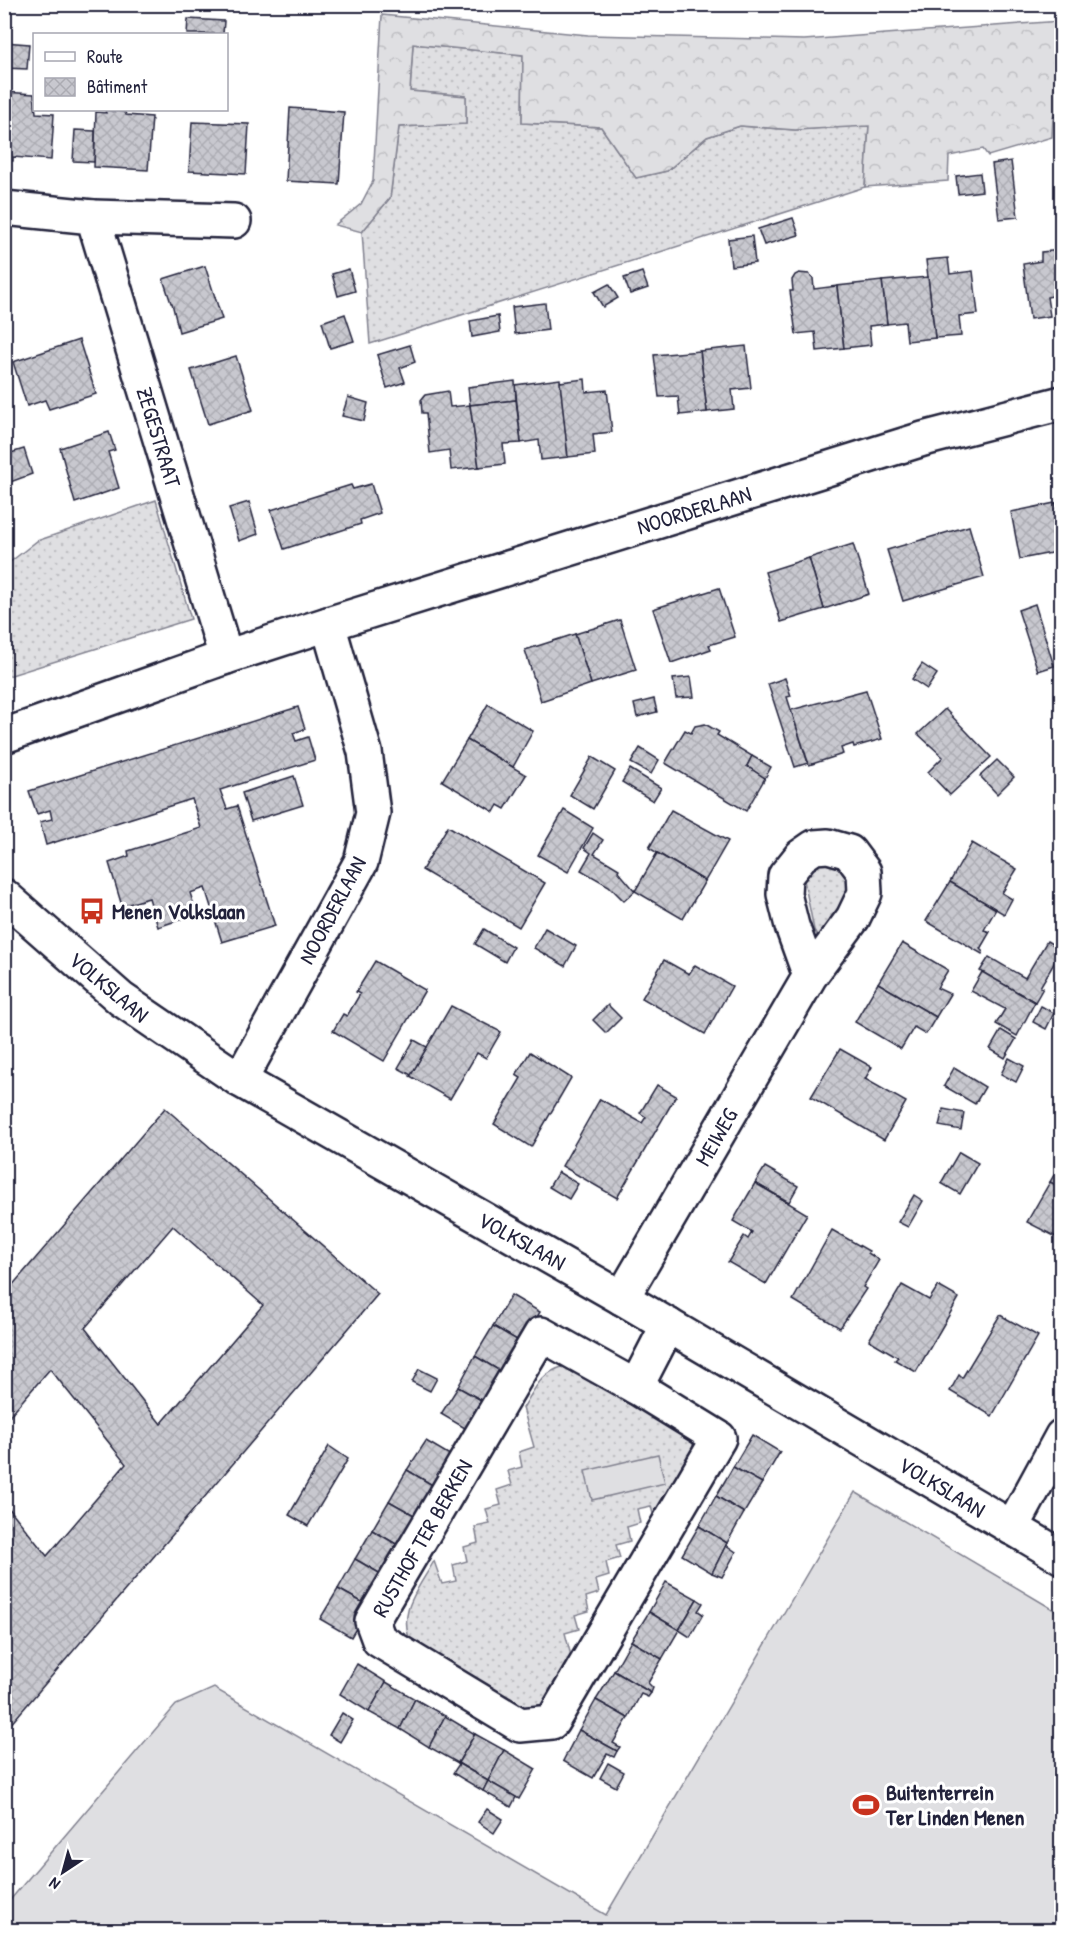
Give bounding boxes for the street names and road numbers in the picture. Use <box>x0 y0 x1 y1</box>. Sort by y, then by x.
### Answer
street label: ZEGESTRAAT <box>130 383 189 491</box>
street label: NOORDERLAAN <box>633 478 755 542</box>
street label: NOORDERLAAN <box>291 851 373 969</box>
street label: VOLKSLAAN <box>63 945 155 1029</box>
street label: MEIWEG <box>688 1102 745 1171</box>
street label: VOLKSLAAN <box>473 1205 571 1277</box>
street label: VOLKSLAAN <box>893 1449 991 1525</box>
street label: RUSTHOF TER BERKEN <box>365 1454 479 1622</box>

